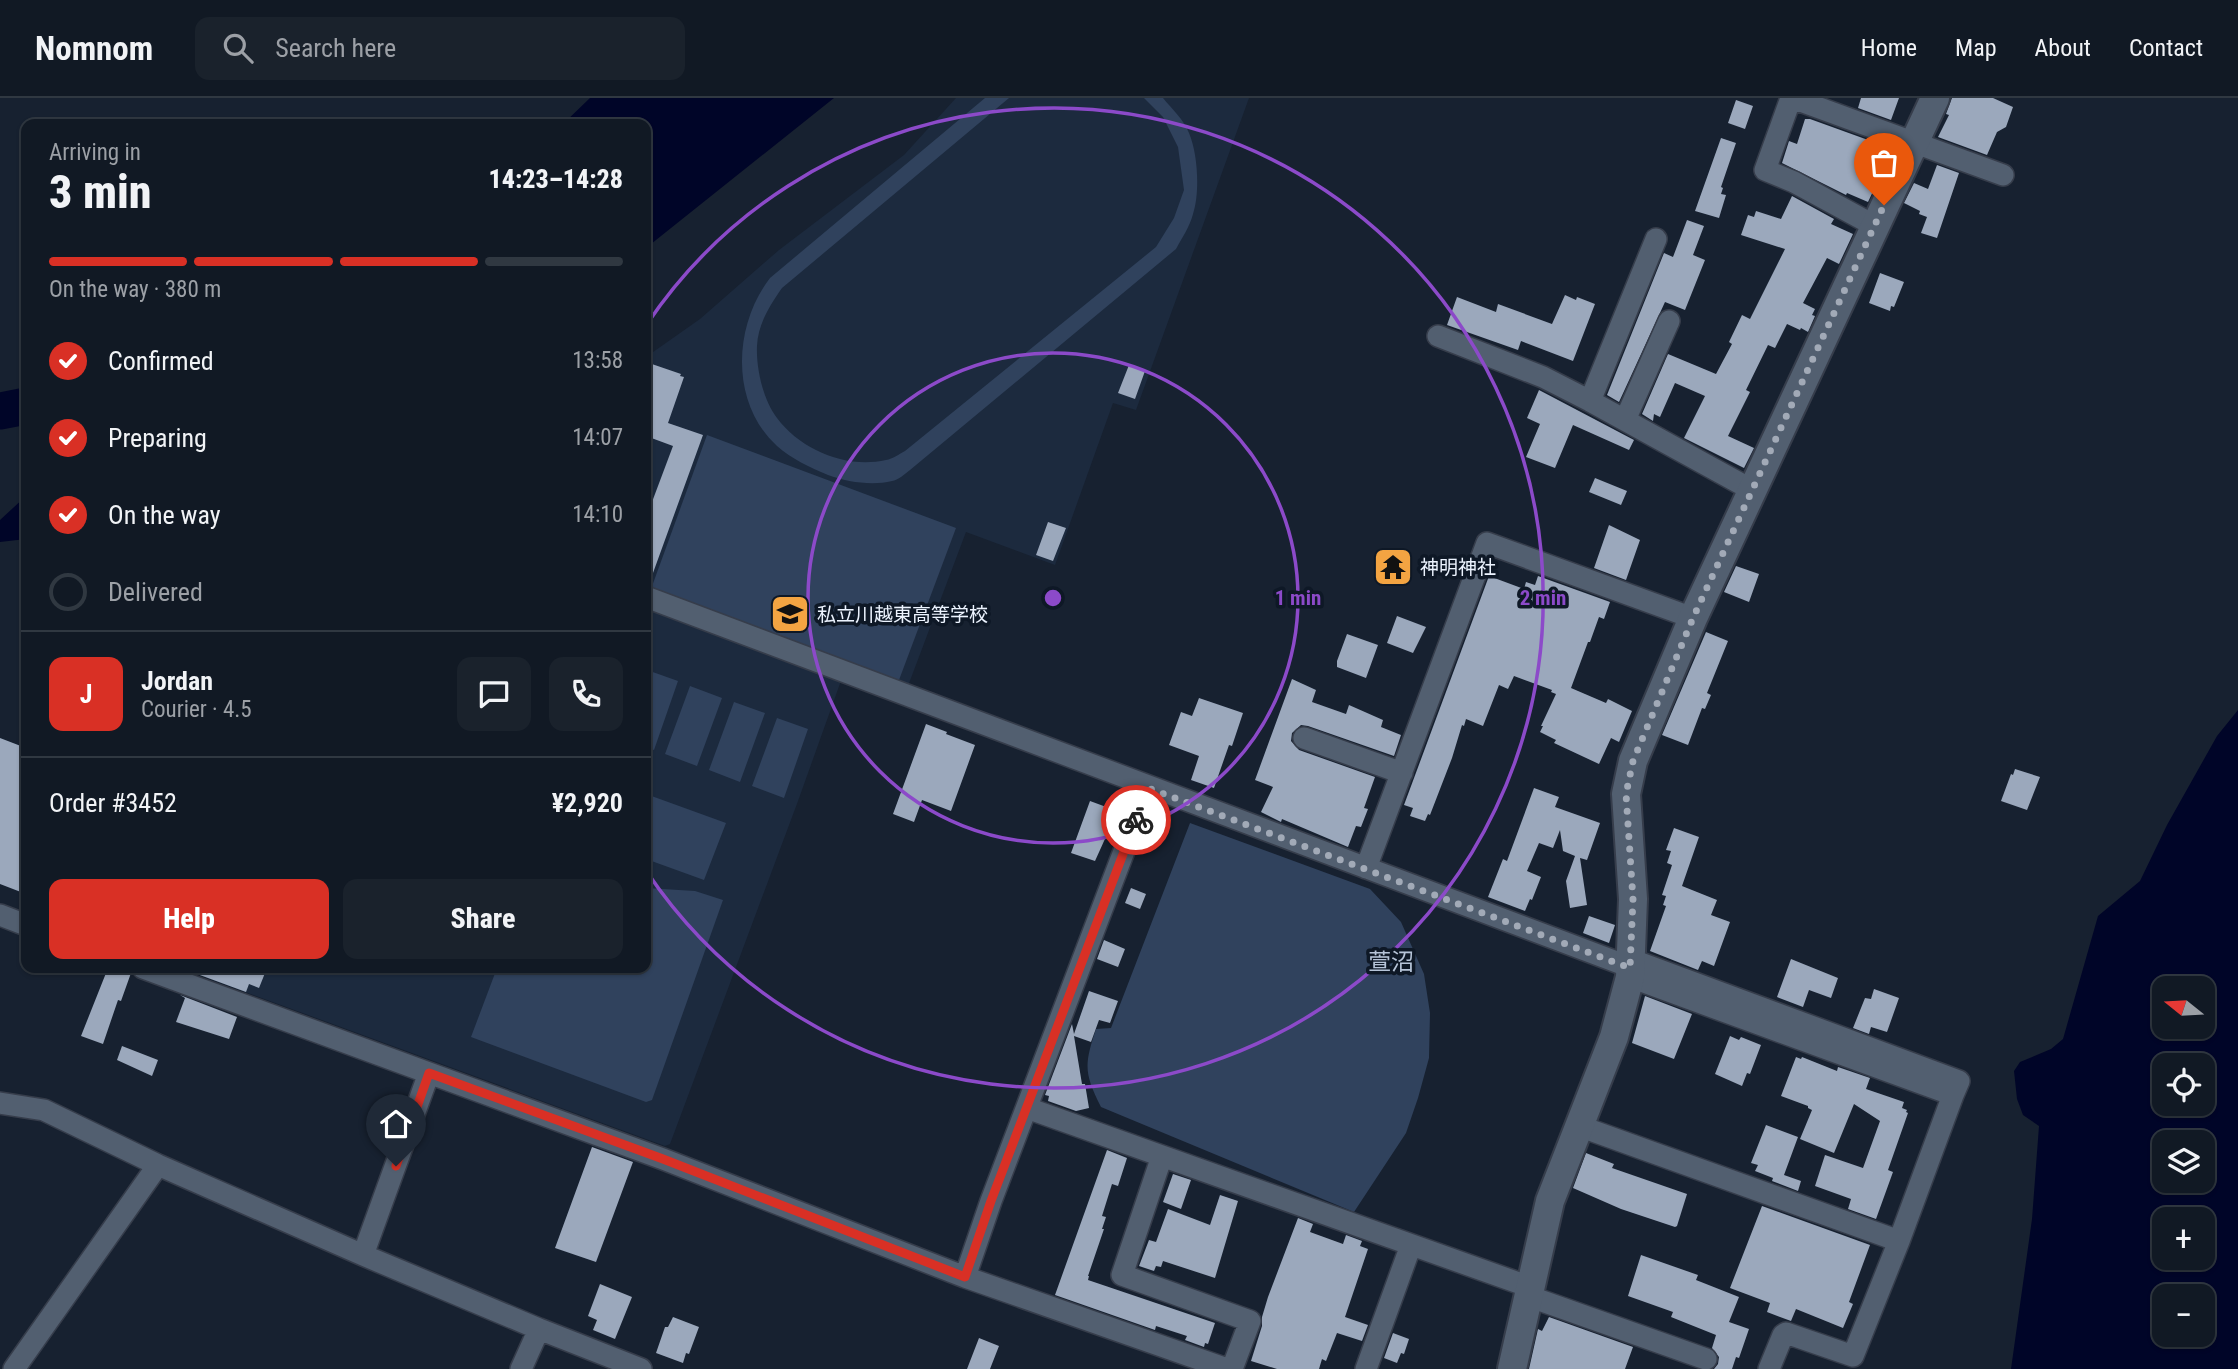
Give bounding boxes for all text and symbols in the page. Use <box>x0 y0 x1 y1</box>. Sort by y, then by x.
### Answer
search box <box>195 17 685 80</box>
text: Nomnom <box>35 29 153 68</box>
icon: search <box>219 29 257 67</box>
text: Search here <box>275 33 396 63</box>
text: Home <box>1861 34 1917 62</box>
text: Map <box>1955 34 1997 62</box>
text: About <box>2035 34 2091 62</box>
text: Contact <box>2129 34 2203 62</box>
pin <box>1854 133 1914 205</box>
text: Arriving in <box>49 139 141 166</box>
icon: bag <box>1865 144 1903 182</box>
text: 14:23–14:28 <box>489 164 623 194</box>
text: 3 min <box>49 165 152 219</box>
text: On the way · 380 m <box>49 276 221 303</box>
icon: check <box>49 342 87 380</box>
text: Confirmed <box>108 346 214 376</box>
text: 13:58 <box>572 347 623 374</box>
icon: check <box>49 419 87 457</box>
text: Preparing <box>108 423 207 453</box>
text: 14:07 <box>572 424 623 451</box>
icon: check <box>49 496 87 534</box>
text: On the way <box>108 500 221 530</box>
text: 14:10 <box>572 501 623 528</box>
temple icon: 神明神社 <box>1372 546 1414 588</box>
place label: 神明神社 <box>1420 556 1496 579</box>
text: Delivered <box>108 577 203 607</box>
centre of rings <box>1041 586 1065 610</box>
text: 1 min <box>1275 586 1321 610</box>
text: 2 min <box>1520 586 1566 610</box>
school or university icon: 私立川越東高等学校 <box>769 593 811 635</box>
place label: 私立川越東高等学校 <box>817 603 988 626</box>
button: chat <box>457 657 531 731</box>
button: phone <box>549 657 623 731</box>
text: Jordan <box>141 666 213 696</box>
text: J <box>80 679 92 709</box>
text: Courier · 4.5 <box>141 696 252 723</box>
courier <box>1101 785 1171 855</box>
text: Order #3452 <box>49 788 177 818</box>
text: ¥2,920 <box>552 788 623 818</box>
icon: bike <box>1117 801 1155 839</box>
button: Help <box>49 879 329 959</box>
button: Share <box>343 879 623 959</box>
district label: 萱沼 <box>1368 949 1414 976</box>
north arrow <box>2152 976 2216 1040</box>
map controls <box>2152 976 2215 1347</box>
button: locate <box>2152 1053 2215 1116</box>
pin <box>366 1094 426 1166</box>
icon: home <box>377 1105 415 1143</box>
button: layers <box>2152 1130 2215 1193</box>
button: + <box>2152 1207 2215 1270</box>
button: − <box>2152 1284 2215 1347</box>

